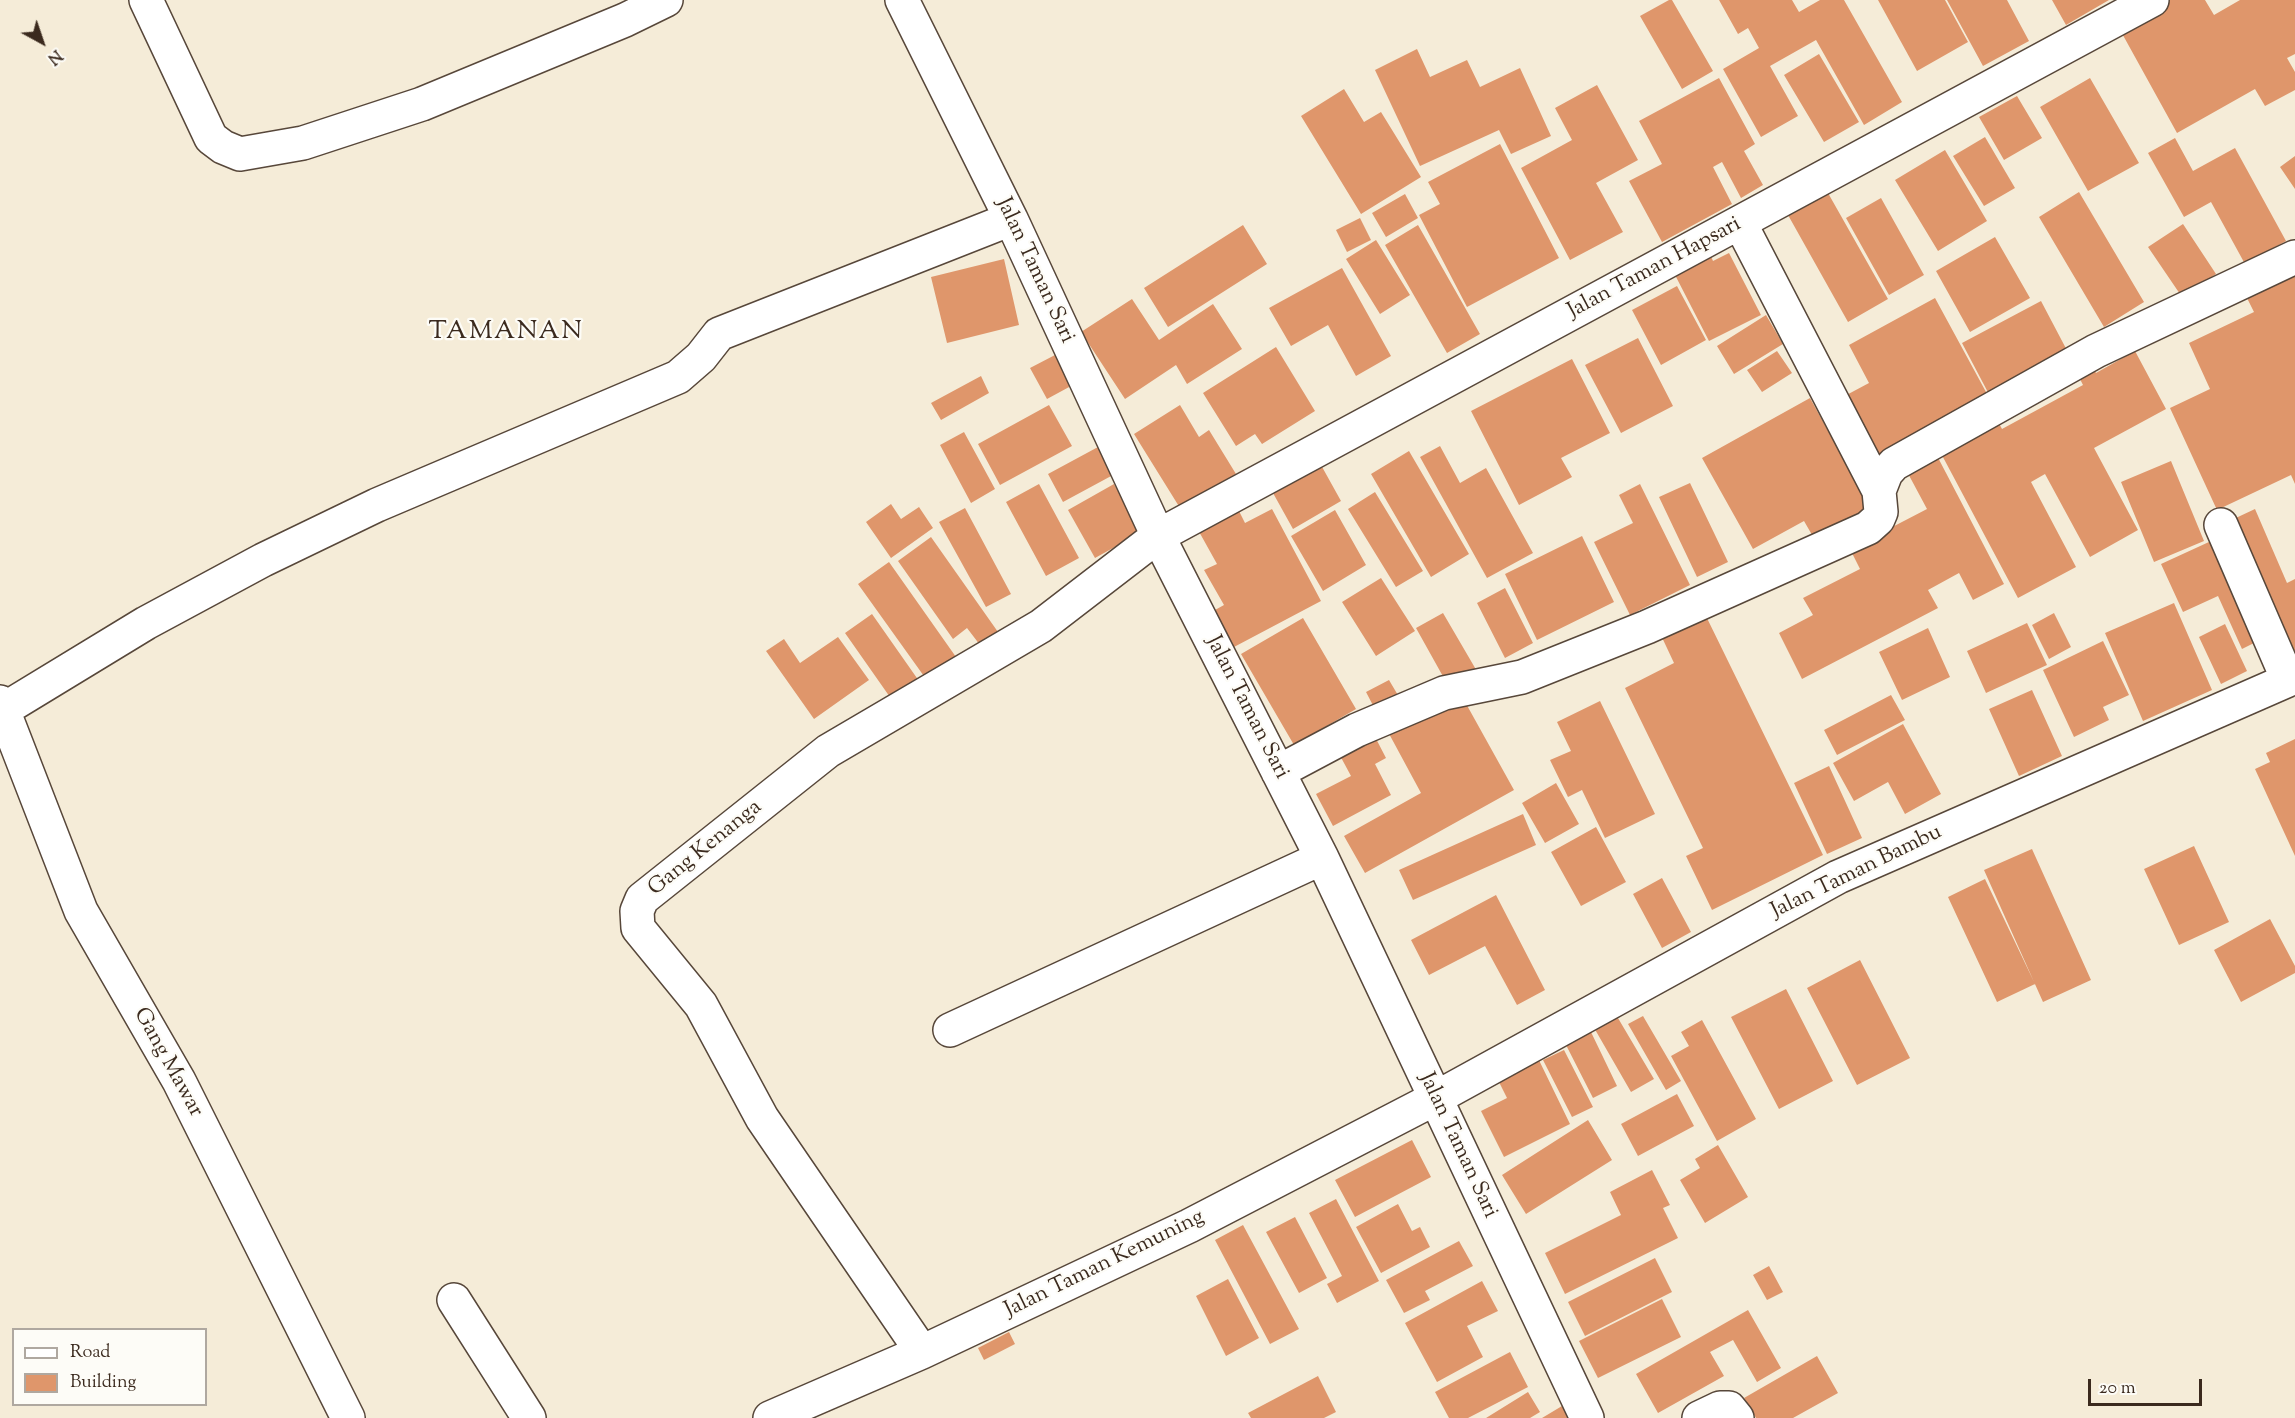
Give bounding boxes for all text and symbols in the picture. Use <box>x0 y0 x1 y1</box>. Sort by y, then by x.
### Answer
north arrow <box>12 12 72 72</box>
text: N <box>42 43 66 69</box>
street label: Jalan Taman Sari <box>989 194 1079 348</box>
street label: Jalan Taman Hapsari <box>1564 212 1746 326</box>
district label: TAMANAN <box>429 318 583 350</box>
street label: Jalan Taman Sari <box>1198 632 1294 784</box>
street label: Gang Kenanga <box>644 795 768 903</box>
street label: Jalan Taman Bambu <box>1767 820 1947 926</box>
street label: Gang Mawar <box>126 1004 208 1122</box>
street label: Jalan Taman Sari <box>1412 1069 1502 1223</box>
street label: Jalan Taman Kemuning <box>1001 1205 1209 1325</box>
legend <box>12 1328 207 1406</box>
text: Road <box>70 1340 110 1366</box>
scale bar <box>2091 1367 2205 1405</box>
text: Building <box>70 1370 136 1396</box>
text: 20 m <box>2099 1376 2136 1402</box>

